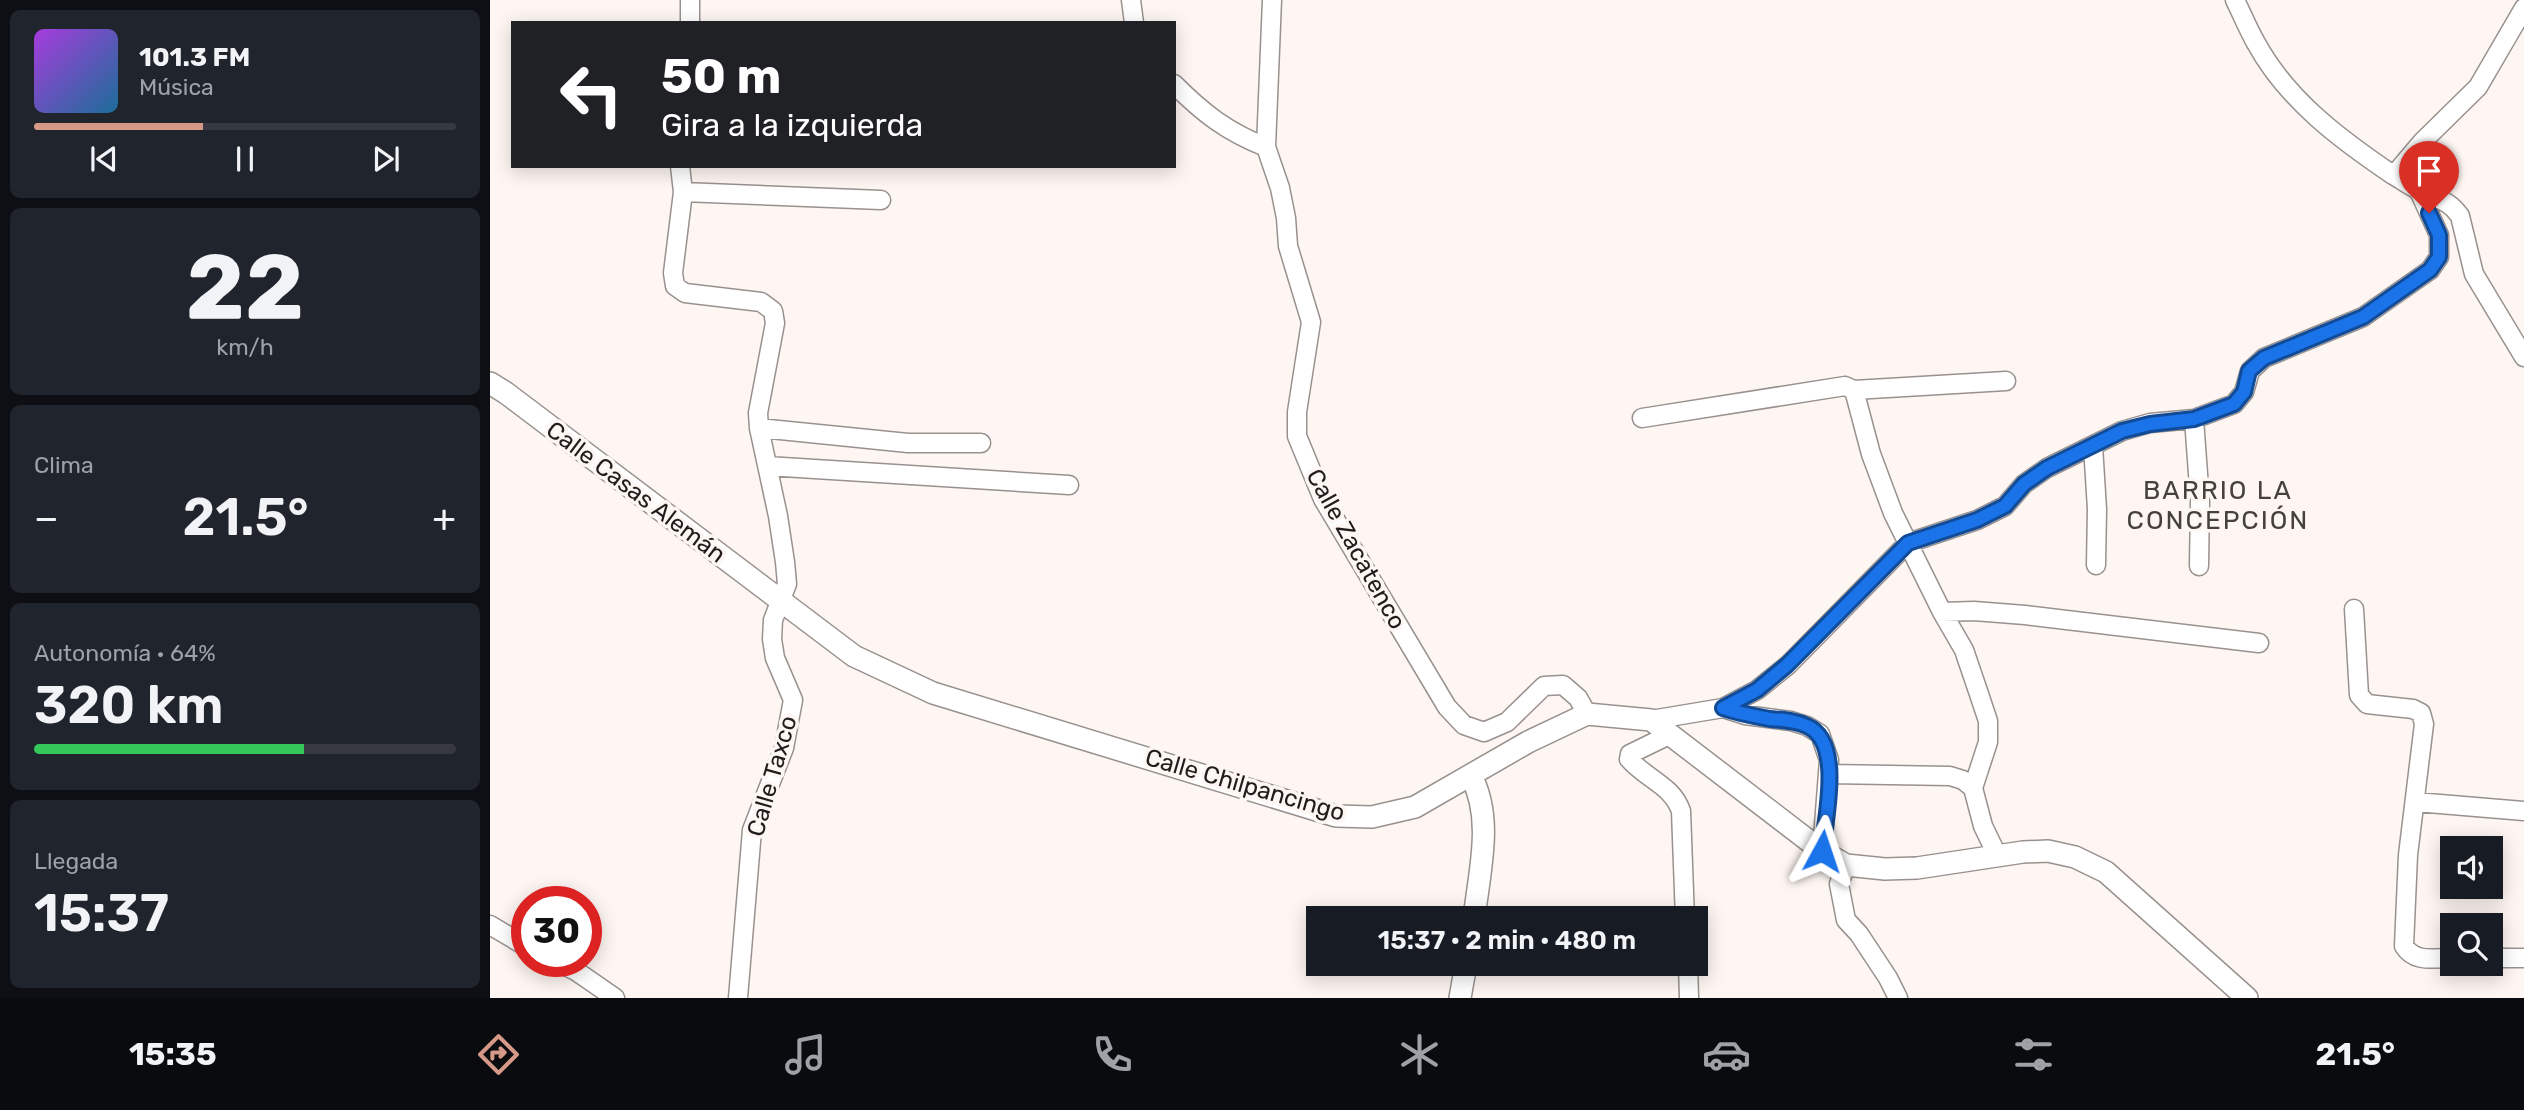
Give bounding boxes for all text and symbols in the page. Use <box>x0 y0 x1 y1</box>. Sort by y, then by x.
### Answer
text: 101.3 FM <box>139 42 250 73</box>
text: 50 m <box>661 47 781 105</box>
icon: left <box>546 49 637 140</box>
text: Música <box>139 73 214 101</box>
text: Gira a la izquierda <box>661 106 923 144</box>
icon: previous <box>85 140 123 178</box>
icon: pause <box>226 140 264 178</box>
icon: next <box>367 140 405 178</box>
pin <box>2399 141 2459 213</box>
icon: arrive <box>2410 152 2448 190</box>
text: 22 <box>186 233 304 341</box>
text: km/h <box>216 333 274 361</box>
street label: Calle Casas Alemán <box>541 416 731 568</box>
text: Clima <box>34 451 94 479</box>
street label: Calle Zacatenco <box>1300 464 1412 634</box>
district label: BARRIO LA CONCEPCIÓN <box>2127 475 2309 536</box>
text: 21.5° <box>182 486 309 548</box>
text: − <box>34 495 59 541</box>
text: + <box>432 495 456 541</box>
text: Autonomía · 64% <box>34 639 216 667</box>
text: 320 km <box>34 674 223 736</box>
street label: Calle Taxco <box>741 712 803 840</box>
street label: Calle Chilpancingo <box>1142 743 1348 827</box>
position arrow <box>1785 814 1859 888</box>
map controls <box>2440 836 2503 976</box>
button: sound <box>2440 836 2503 899</box>
text: Llegada <box>34 847 118 875</box>
text: 15:37 <box>34 882 169 944</box>
speed limit sign: 30 <box>511 886 602 977</box>
button: search <box>2440 913 2503 976</box>
text: 15:37 · 2 min · 480 m <box>1378 925 1636 956</box>
icon: directions <box>474 1030 523 1079</box>
icon: music <box>781 1030 830 1079</box>
icon: phone <box>1088 1030 1137 1079</box>
icon: climate <box>1395 1030 1444 1079</box>
icon: car <box>1702 1030 1751 1079</box>
icon: filters <box>2009 1030 2058 1079</box>
text: 15:35 <box>129 1035 217 1073</box>
text: 21.5° <box>2315 1035 2395 1073</box>

